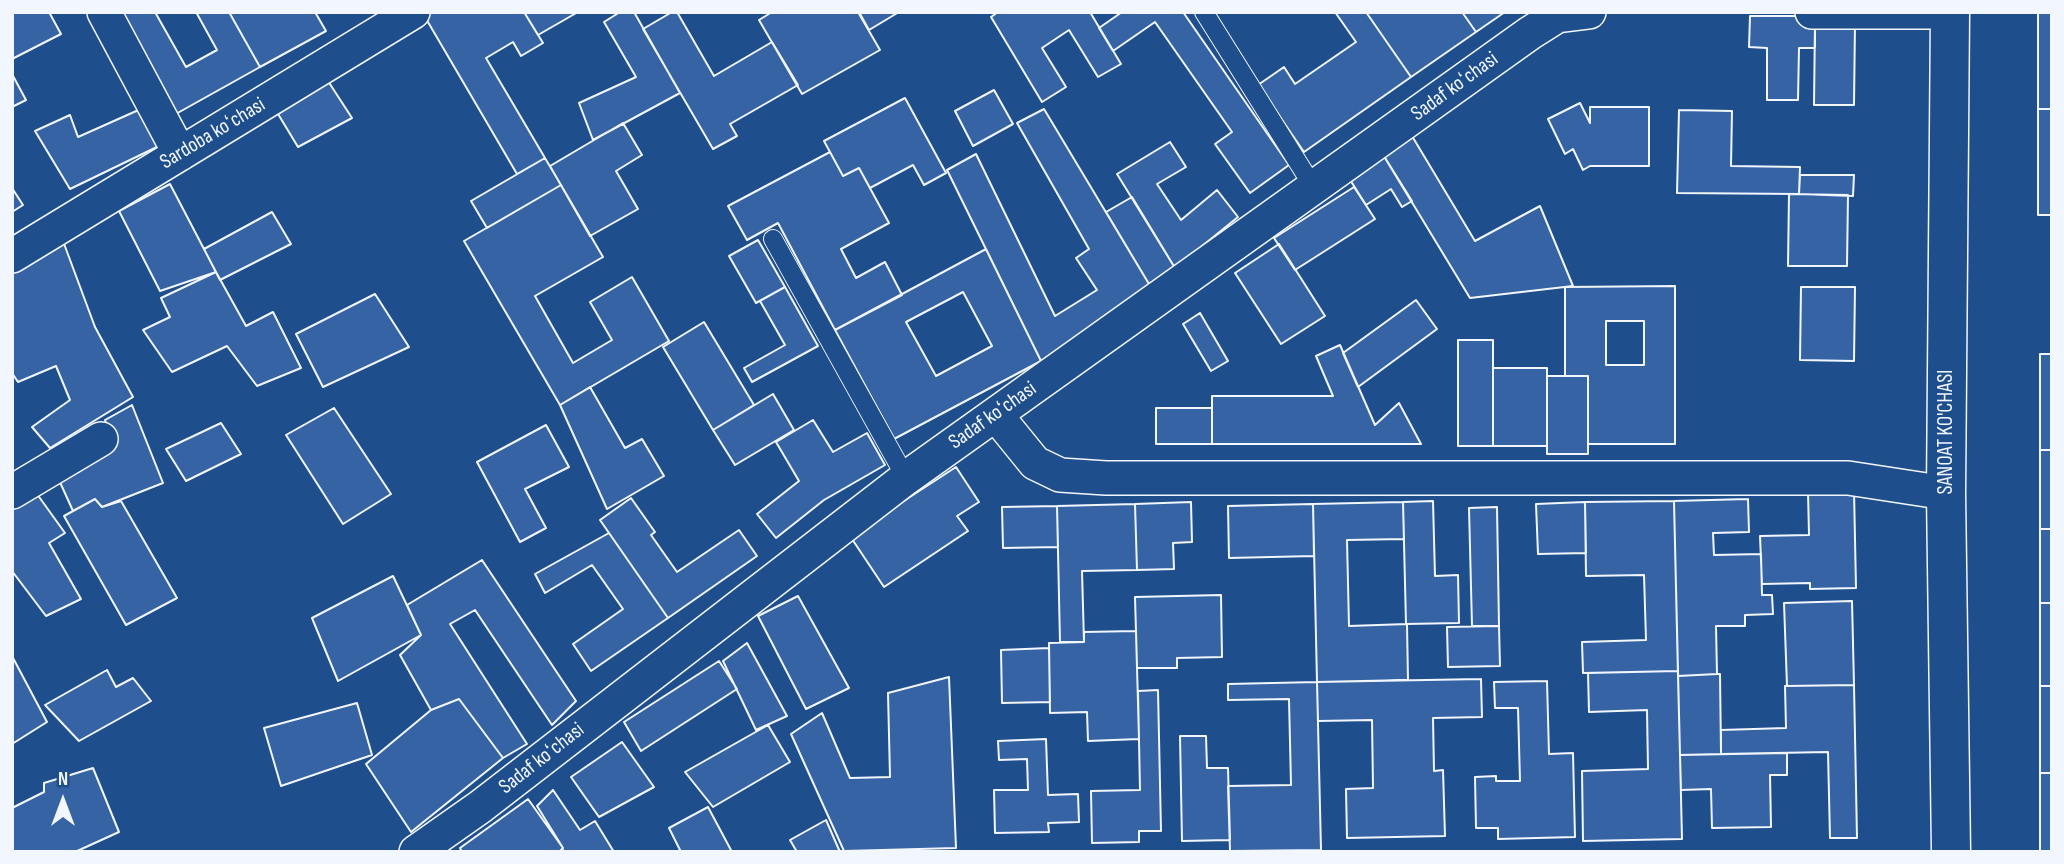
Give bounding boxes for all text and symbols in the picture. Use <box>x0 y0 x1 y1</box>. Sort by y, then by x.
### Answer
street label: Sadaf koʻchasi <box>1407 47 1503 127</box>
street label: Sardoba koʻchasi <box>156 93 270 175</box>
street label: SANOAT KO'CHASI <box>1934 370 1960 494</box>
street label: Sadaf koʻchasi <box>944 377 1042 455</box>
street label: Sadaf koʻchasi <box>494 718 590 800</box>
north arrow <box>28 766 98 836</box>
text: N <box>58 768 68 791</box>

